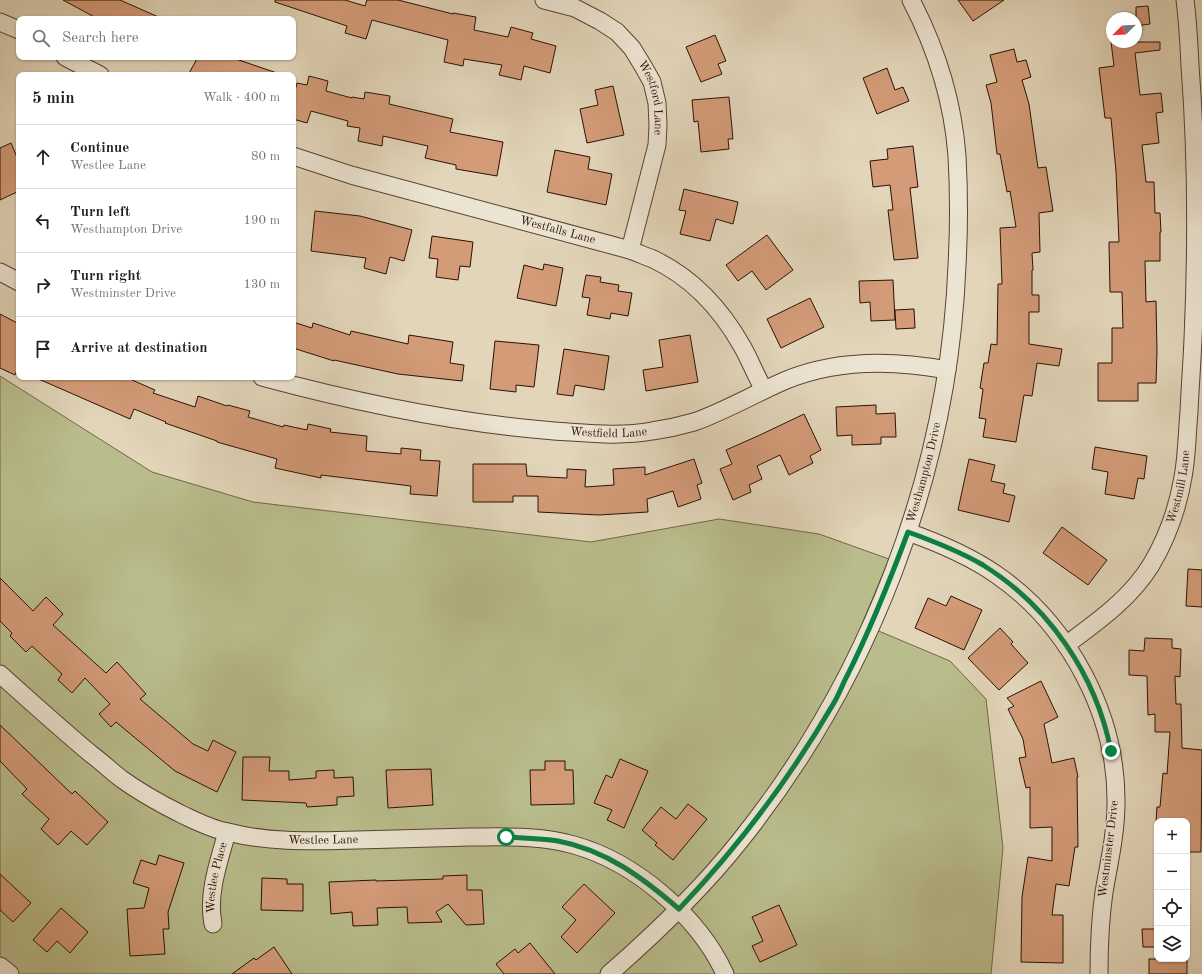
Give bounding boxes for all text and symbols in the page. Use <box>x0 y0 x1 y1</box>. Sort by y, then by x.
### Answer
north arrow <box>1106 12 1142 48</box>
search box <box>16 16 296 60</box>
icon: search <box>30 27 52 49</box>
text: Search here <box>62 31 139 46</box>
street label: Westford Lane <box>635 59 664 136</box>
text: 5 min <box>32 90 75 107</box>
text: Walk · 400 m <box>203 91 280 104</box>
text: Continue <box>70 141 129 156</box>
icon: ahead <box>32 146 54 168</box>
text: 80 m <box>251 150 280 163</box>
text: Westlee Lane <box>70 159 146 172</box>
text: Turn left <box>70 205 130 220</box>
icon: left <box>32 210 54 232</box>
text: 190 m <box>243 214 280 227</box>
street label: Westfalls Lane <box>519 215 597 247</box>
text: Westhampton Drive <box>70 223 182 236</box>
text: Turn right <box>70 269 141 284</box>
icon: right <box>32 274 54 296</box>
text: 130 m <box>243 278 280 291</box>
text: Westminster Drive <box>70 287 176 300</box>
icon: arrive <box>32 338 54 360</box>
text: Arrive at destination <box>70 341 208 356</box>
street label: Westhampton Drive <box>905 421 943 524</box>
street label: Westfield Lane <box>570 426 648 440</box>
street label: Westmill Lane <box>1165 449 1192 526</box>
route end <box>1102 742 1120 760</box>
street label: Westminster Drive <box>1097 799 1121 898</box>
map controls <box>1154 818 1190 962</box>
button: + <box>1154 818 1190 854</box>
route start <box>497 828 515 846</box>
street label: Westlee Lane <box>288 834 359 847</box>
street label: Westlee Place <box>205 840 230 913</box>
button: − <box>1154 854 1190 890</box>
button: locate <box>1154 890 1190 926</box>
button: layers <box>1154 926 1190 962</box>

